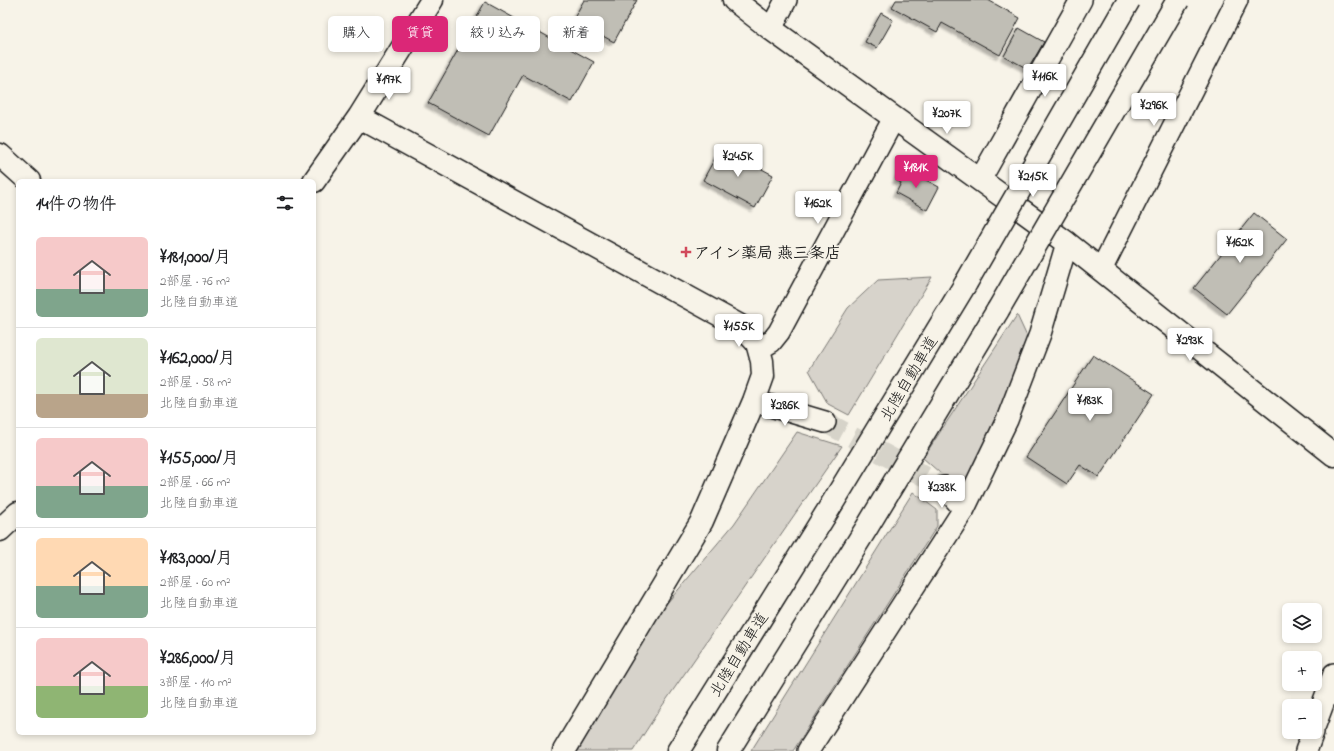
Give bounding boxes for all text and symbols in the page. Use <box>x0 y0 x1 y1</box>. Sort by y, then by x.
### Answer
chip: 購入 <box>328 16 384 52</box>
chip: 賃貸 <box>392 16 448 52</box>
chip: 絞り込み <box>456 16 540 52</box>
chip: 新着 <box>548 16 604 52</box>
pin: ¥116K <box>1017 64 1073 98</box>
pin: ¥197K <box>361 67 417 101</box>
text: ¥116K <box>1032 67 1058 86</box>
text: ¥197K <box>377 70 401 89</box>
pin: ¥296K <box>1126 93 1182 127</box>
text: ¥296K <box>1140 96 1168 115</box>
pin: ¥207K <box>919 101 975 135</box>
text: ¥207K <box>933 104 961 123</box>
pin: ¥245K <box>710 144 766 178</box>
text: ¥245K <box>723 147 753 166</box>
pin: ¥181K <box>888 155 944 189</box>
text: ¥181K <box>904 158 928 177</box>
pin: ¥215K <box>1005 164 1061 198</box>
text: ¥215K <box>1018 167 1048 186</box>
pin: ¥162K <box>790 191 846 225</box>
text: 14件の物件 <box>36 192 116 217</box>
icon: filters <box>274 192 296 214</box>
text: ¥162K <box>804 194 832 213</box>
pin: ¥162K <box>1212 230 1268 264</box>
text: ¥162K <box>1226 233 1254 252</box>
place label: アイン薬局 燕三条店 <box>694 242 841 266</box>
text: ¥181,000/月 <box>160 245 231 270</box>
marker: アイン薬局 燕三条店 <box>681 247 691 257</box>
icon: home <box>68 253 116 301</box>
text: 2部屋 · 76 m² <box>160 272 230 291</box>
text: 北陸自動車道 <box>160 293 238 312</box>
pin: ¥155K <box>711 314 767 348</box>
text: ¥155K <box>724 317 754 336</box>
pin: ¥293K <box>1162 328 1218 362</box>
text: ¥293K <box>1176 331 1204 350</box>
street label: 北陸自動車道 <box>875 332 945 426</box>
text: ¥162,000/月 <box>160 346 235 371</box>
icon: home <box>68 354 116 402</box>
text: 2部屋 · 58 m² <box>160 373 231 392</box>
pin: ¥183K <box>1062 388 1118 422</box>
text: ¥183K <box>1077 391 1103 410</box>
pin: ¥286K <box>757 393 813 427</box>
text: 北陸自動車道 <box>160 394 238 413</box>
text: ¥286K <box>771 396 799 415</box>
text: ¥155,000/月 <box>160 446 239 471</box>
icon: home <box>68 454 116 502</box>
text: 2部屋 · 66 m² <box>160 473 230 492</box>
pin: ¥238K <box>914 475 970 509</box>
text: ¥238K <box>928 478 956 497</box>
text: 北陸自動車道 <box>160 494 238 513</box>
text: ¥183,000/月 <box>160 546 233 571</box>
icon: home <box>68 554 116 602</box>
text: 2部屋 · 60 m² <box>160 573 230 592</box>
text: 北陸自動車道 <box>160 594 238 613</box>
map controls <box>1282 603 1322 739</box>
button: layers <box>1282 603 1322 643</box>
street label: 北陸自動車道 <box>704 608 775 702</box>
text: ¥286,000/月 <box>160 646 236 671</box>
button: + <box>1282 651 1322 691</box>
icon: home <box>68 654 116 702</box>
text: 3部屋 · 110 m² <box>160 673 232 692</box>
text: 北陸自動車道 <box>160 694 238 713</box>
button: − <box>1282 699 1322 739</box>

